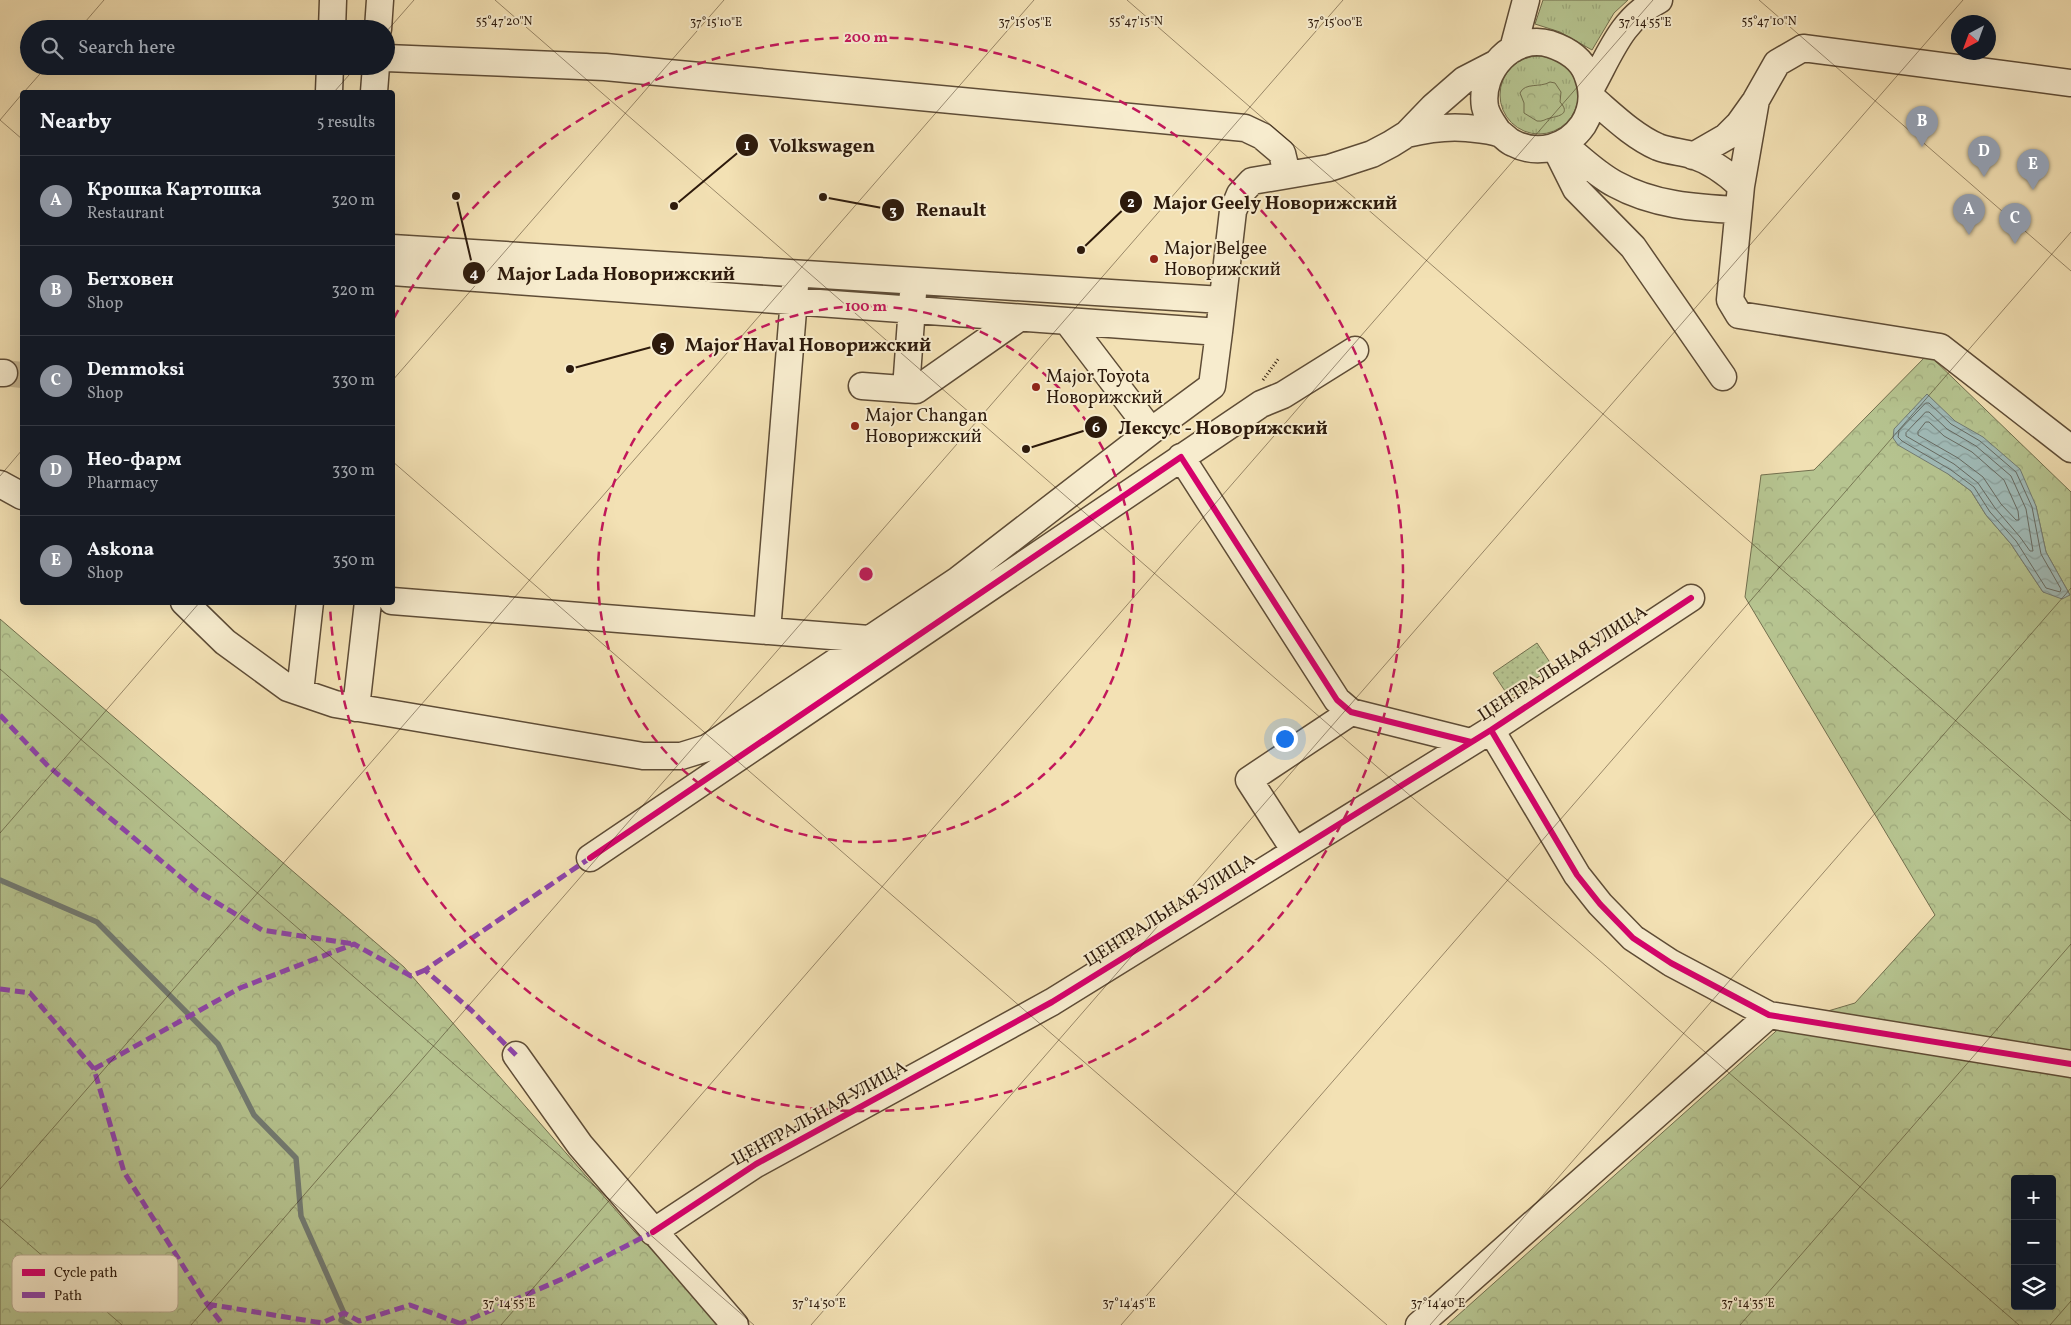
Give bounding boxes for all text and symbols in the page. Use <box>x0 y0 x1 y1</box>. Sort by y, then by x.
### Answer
text: 55°47'20"N <box>476 14 532 30</box>
text: 55°47'15"N <box>1109 14 1163 30</box>
text: 55°47'10"N <box>1741 14 1797 30</box>
text: 37°15'10"E <box>690 15 742 31</box>
text: 37°15'05"E <box>998 15 1052 31</box>
text: 37°15'00"E <box>1308 15 1362 31</box>
text: 37°14'55"E <box>1618 15 1672 31</box>
north arrow <box>1951 15 1996 60</box>
search box <box>20 20 395 75</box>
text: 200 m <box>844 28 888 49</box>
icon: search <box>38 34 66 62</box>
text: Search here <box>78 35 175 61</box>
pin: B <box>1906 106 1938 147</box>
text: Nearby <box>40 108 111 137</box>
text: 5 results <box>317 112 375 134</box>
callout: Volkswagen <box>734 128 885 162</box>
text: Volkswagen <box>769 134 875 160</box>
text: 1 <box>744 136 750 157</box>
pin: D <box>1968 136 2000 177</box>
pin: E <box>2017 149 2049 190</box>
text: Крошка Картошка <box>87 177 262 203</box>
callout: Major Geely Новорижский <box>1118 185 1408 219</box>
text: A <box>50 190 62 212</box>
text: 320 m <box>331 190 375 212</box>
text: Major Geely Новорижский <box>1153 191 1397 217</box>
callout: Renault <box>881 193 996 227</box>
text: 2 <box>1127 193 1135 214</box>
pin: A <box>1953 194 1985 235</box>
text: Renault <box>916 198 986 224</box>
text: 3 <box>889 201 897 222</box>
text: Restaurant <box>87 203 165 225</box>
pin: C <box>1999 203 2031 244</box>
place label: Major Belgee Новорижский <box>1164 237 1281 283</box>
marker: Major Belgee Новорижский <box>1148 253 1160 265</box>
callout: Major Lada Новорижский <box>462 256 745 290</box>
text: Major Lada Новорижский <box>497 262 735 288</box>
text: 4 <box>469 264 479 285</box>
text: Бетховен <box>87 267 174 293</box>
text: B <box>51 280 61 302</box>
text: 320 m <box>331 280 375 302</box>
text: Shop <box>87 293 123 315</box>
text: 100 m <box>845 297 888 318</box>
callout: Major Haval Новорижский <box>650 327 941 361</box>
text: Major Haval Новорижский <box>685 333 931 359</box>
text: 5 <box>659 336 667 357</box>
text: Demmoksi <box>87 357 185 383</box>
place label: Major Toyota Новорижский <box>1046 365 1163 411</box>
text: C <box>51 370 61 392</box>
text: 330 m <box>332 370 375 392</box>
marker: Major Toyota Новорижский <box>1030 381 1042 393</box>
text: Shop <box>87 383 123 405</box>
place label: Major Changan Новорижский <box>865 404 988 450</box>
callout: Лексус - Новорижский <box>1083 410 1338 444</box>
text: Лексус - Новорижский <box>1118 416 1328 442</box>
text: 6 <box>1092 418 1100 439</box>
marker: Major Changan Новорижский <box>849 420 861 432</box>
text: Нео-фарм <box>87 447 181 473</box>
text: D <box>50 460 62 482</box>
text: 330 m <box>332 460 375 482</box>
text: Pharmacy <box>87 473 158 495</box>
text: Askona <box>87 537 154 563</box>
text: E <box>51 550 61 572</box>
text: 350 m <box>332 550 375 572</box>
text: Shop <box>87 563 123 585</box>
centre of rings <box>857 565 875 583</box>
street label: ЦЕНТРАЛЬНАЯ УЛИЦА <box>1474 600 1653 728</box>
your location <box>1272 726 1298 752</box>
street label: ЦЕНТРАЛЬНАЯ УЛИЦА <box>1080 848 1260 974</box>
street label: ЦЕНТРАЛЬНАЯ УЛИЦА <box>728 1055 912 1173</box>
map controls <box>2011 1175 2056 1310</box>
button: + <box>2011 1175 2056 1220</box>
button: − <box>2011 1220 2056 1265</box>
legend <box>12 1255 178 1312</box>
text: Cycle path <box>54 1264 118 1283</box>
button: layers <box>2011 1265 2056 1310</box>
text: Path <box>54 1287 82 1306</box>
text: 37°14'55"E <box>482 1296 536 1312</box>
text: 37°14'50"E <box>792 1296 846 1312</box>
text: 37°14'45"E <box>1102 1296 1156 1312</box>
text: 37°14'40"E <box>1411 1296 1465 1312</box>
text: 37°14'35"E <box>1721 1296 1775 1312</box>

